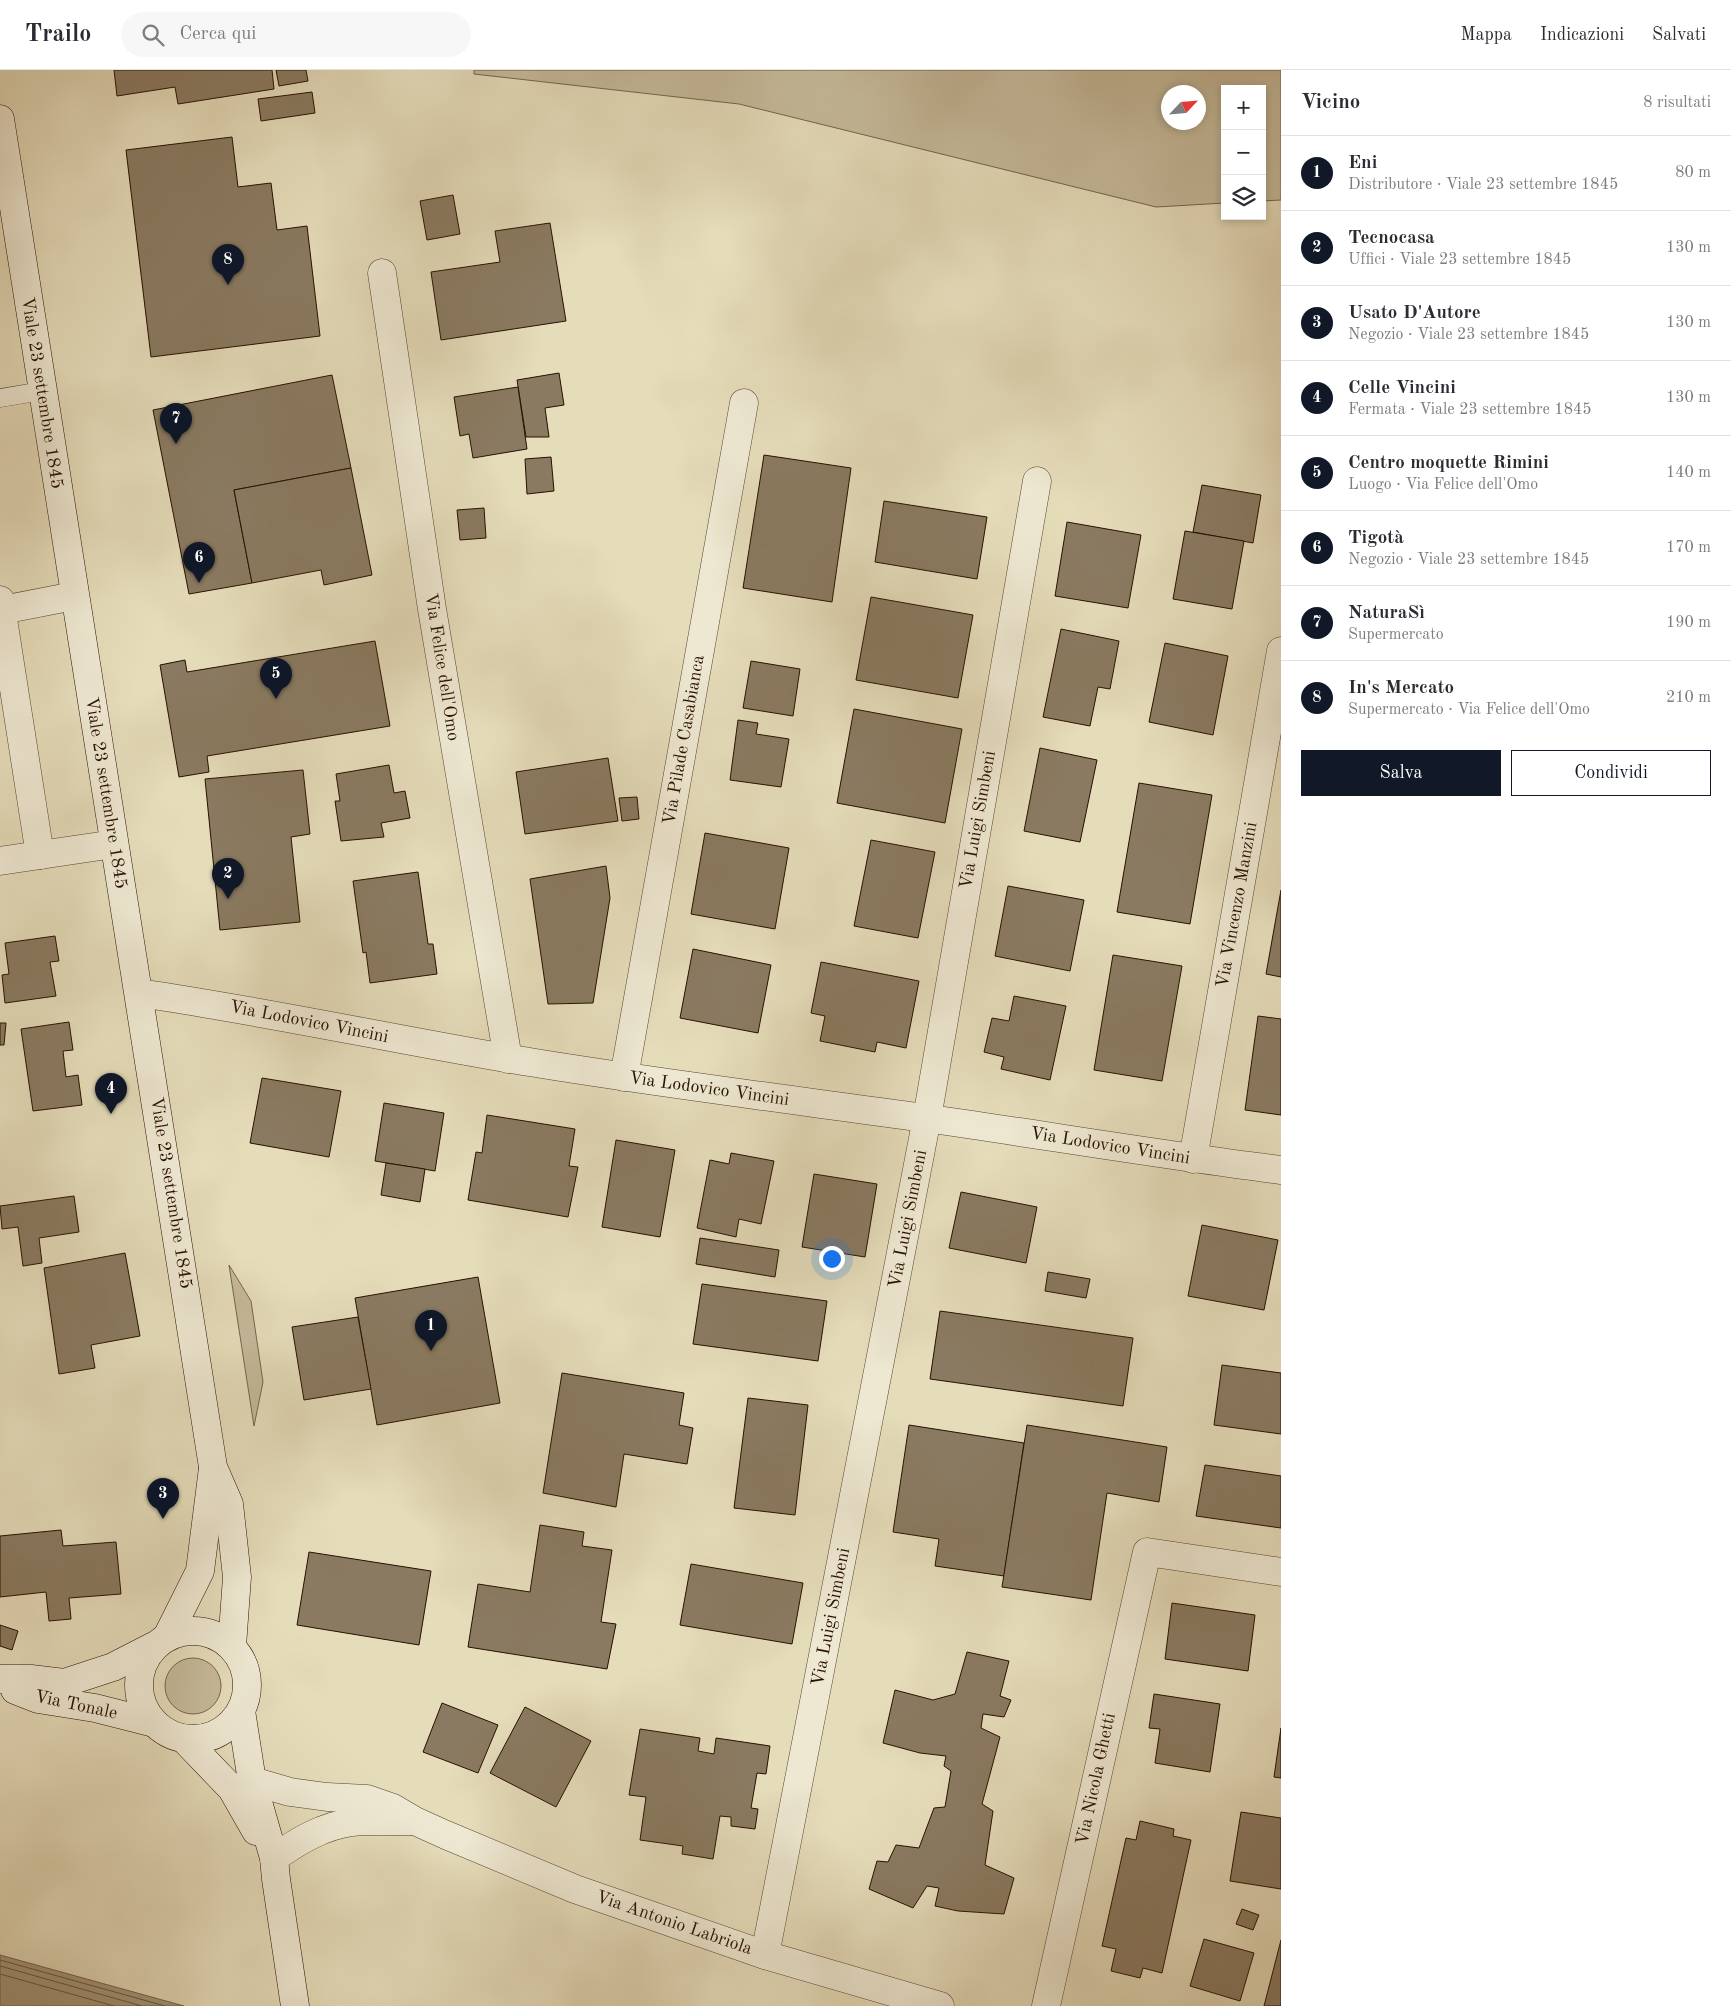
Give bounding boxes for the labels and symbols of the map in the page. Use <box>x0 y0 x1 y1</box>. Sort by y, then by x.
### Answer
north arrow <box>1161 85 1206 130</box>
pin: 8 <box>212 244 244 285</box>
street label: Viale 23 settembre 1845 <box>18 296 66 490</box>
pin: 7 <box>160 403 192 444</box>
pin: 6 <box>183 542 215 583</box>
street label: Via Felice dell'Omo <box>421 592 463 742</box>
street label: Via Pilade Casabianca <box>660 653 708 827</box>
pin: 5 <box>260 658 292 699</box>
street label: Viale 23 settembre 1845 <box>82 696 130 890</box>
street label: Via Luigi Simbeni <box>957 749 999 891</box>
street label: Via Vincenzo Manzini <box>1214 820 1261 989</box>
pin: 2 <box>212 858 244 899</box>
street label: Via Lodovico Vincini <box>228 998 390 1046</box>
street label: Via Lodovico Vincini <box>628 1069 790 1109</box>
pin: 4 <box>95 1073 127 1114</box>
street label: Viale 23 settembre 1845 <box>147 1096 195 1290</box>
street label: Via Lodovico Vincini <box>1029 1124 1191 1168</box>
street label: Via Luigi Simbeni <box>886 1148 930 1290</box>
your location <box>819 1246 845 1272</box>
pin: 1 <box>415 1310 447 1351</box>
pin: 3 <box>147 1478 179 1519</box>
street label: Via Luigi Simbeni <box>809 1546 853 1688</box>
street label: Via Tonale <box>33 1687 119 1723</box>
street label: Via Nicola Ghetti <box>1073 1711 1119 1847</box>
street label: Via Antonio Labriola <box>593 1888 755 1958</box>

